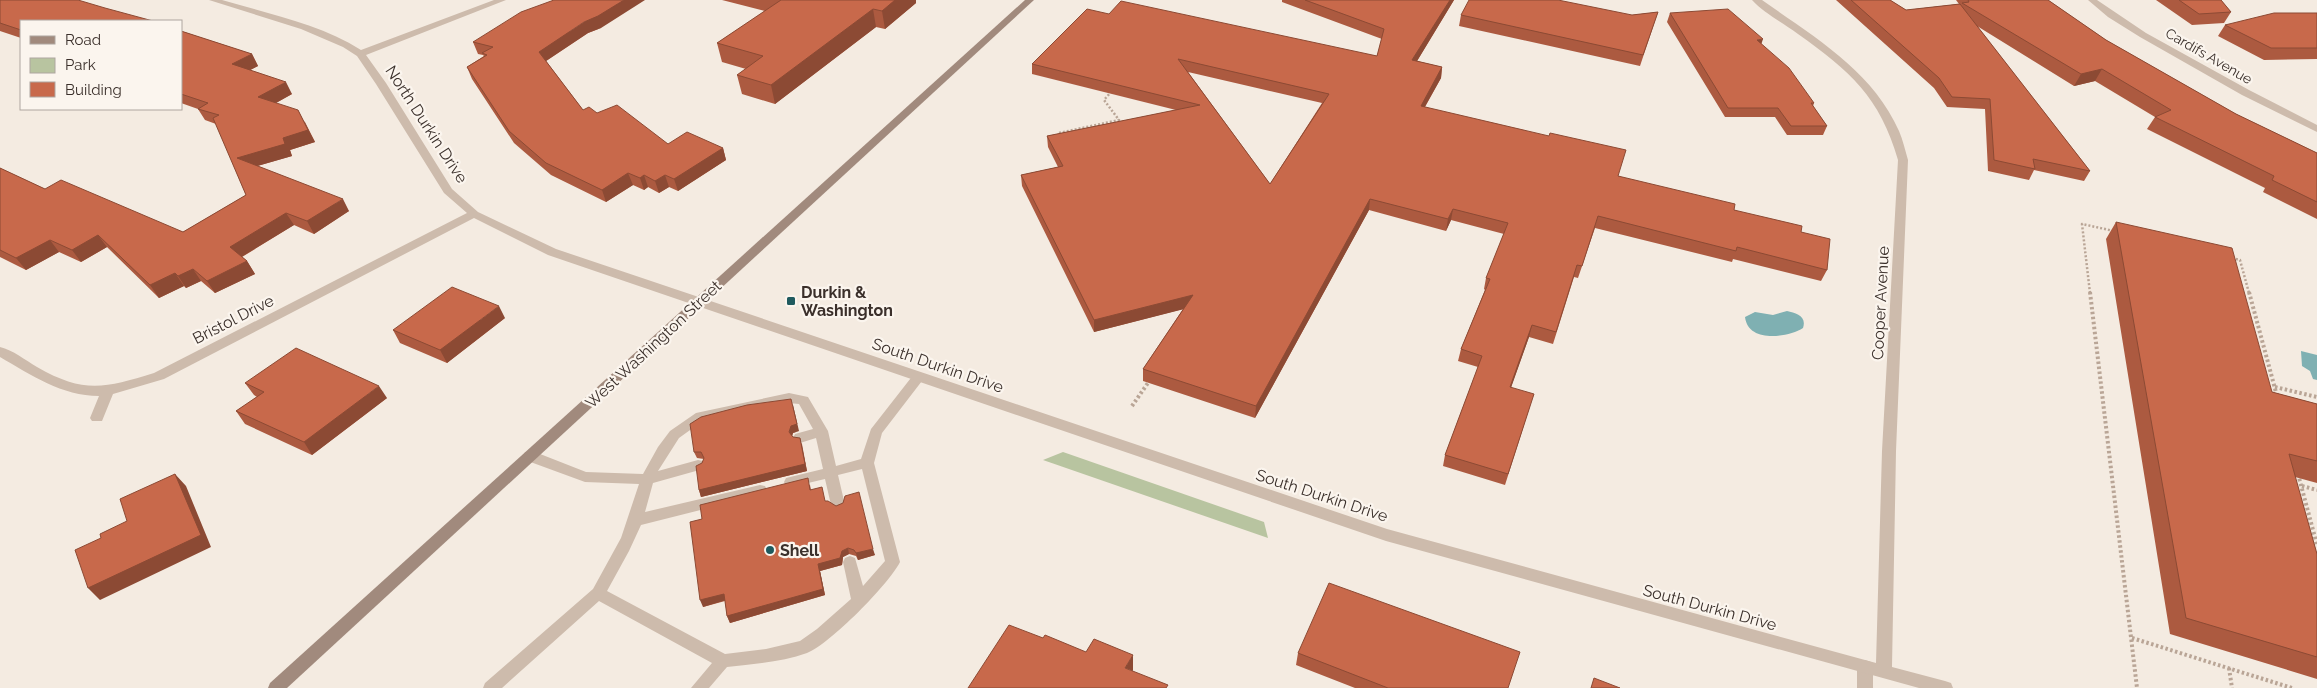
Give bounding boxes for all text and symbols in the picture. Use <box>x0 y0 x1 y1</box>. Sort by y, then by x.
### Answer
legend <box>20 20 182 110</box>
street label: Cardifs Avenue <box>2163 25 2255 87</box>
text: Road <box>65 31 101 49</box>
text: Park <box>65 56 96 74</box>
street label: North Durkin Drive <box>382 62 472 187</box>
text: Building <box>65 81 122 99</box>
street label: Cooper Avenue <box>1868 245 1893 361</box>
street label: West Washington Street <box>582 276 726 412</box>
place label: Durkin & Washington <box>801 283 893 320</box>
street label: Bristol Drive <box>190 291 277 348</box>
marker: Durkin & Washington <box>785 295 797 307</box>
street label: South Durkin Drive <box>870 334 1006 397</box>
street label: South Durkin Drive <box>1253 465 1390 526</box>
place label: Shell <box>780 541 820 560</box>
marker: Shell <box>764 544 776 556</box>
street label: South Durkin Drive <box>1641 580 1779 634</box>

